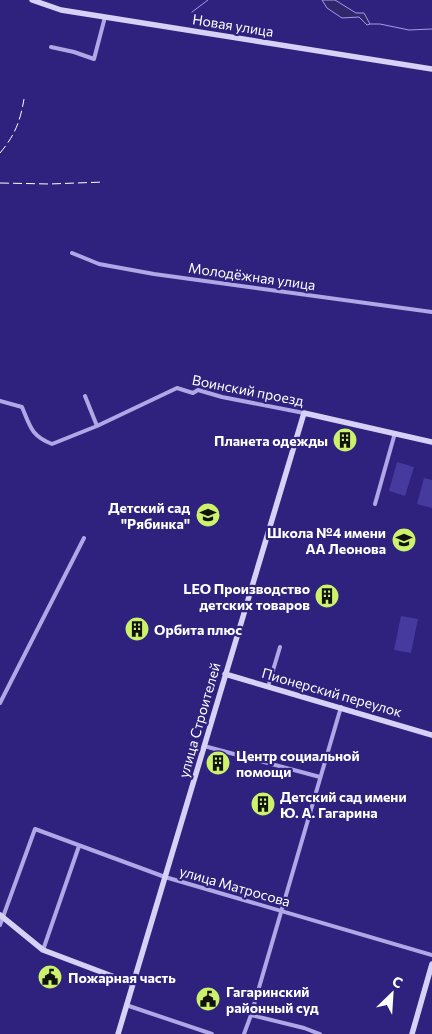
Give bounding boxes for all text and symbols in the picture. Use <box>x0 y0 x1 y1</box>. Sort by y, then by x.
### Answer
street label: Новая улица <box>191 10 275 40</box>
street label: Молодёжная улица <box>187 259 317 293</box>
street label: Воинский проезд <box>191 371 305 409</box>
building icon: Планета одежды <box>332 427 358 453</box>
place label: Планета одежды <box>214 432 328 449</box>
place label: Детский сад "Рябинка" <box>108 499 190 532</box>
school or university icon: Детский сад "Рябинка" <box>195 502 221 528</box>
place label: Школа №4 имени АА Леонова <box>267 524 386 557</box>
school or university icon: Школа №4 имени АА Леонова <box>391 527 417 553</box>
place label: LEO Производство детских товаров <box>183 580 310 613</box>
building icon: LEO Производство детских товаров <box>314 583 340 609</box>
building icon: Орбита плюс <box>124 616 150 642</box>
place label: Орбита плюс <box>154 621 242 638</box>
street label: улица Строителей <box>174 661 224 779</box>
street label: Пионерский переулок <box>260 664 405 720</box>
place label: Центр социальной помощи <box>236 747 360 780</box>
building icon: Центр социальной помощи <box>205 750 231 776</box>
place label: Детский сад имени Ю. А. Гагарина <box>280 788 407 821</box>
building icon: Детский сад имени Ю. А. Гагарина <box>250 791 276 817</box>
street label: улица Матросова <box>178 862 292 910</box>
public building icon: Пожарная часть <box>37 964 63 990</box>
place label: Пожарная часть <box>68 969 176 986</box>
north arrow <box>367 969 417 1019</box>
text: С <box>390 972 406 991</box>
place label: Гагаринский районный суд <box>226 983 319 1016</box>
public building icon: Гагаринский районный суд <box>195 986 221 1012</box>

